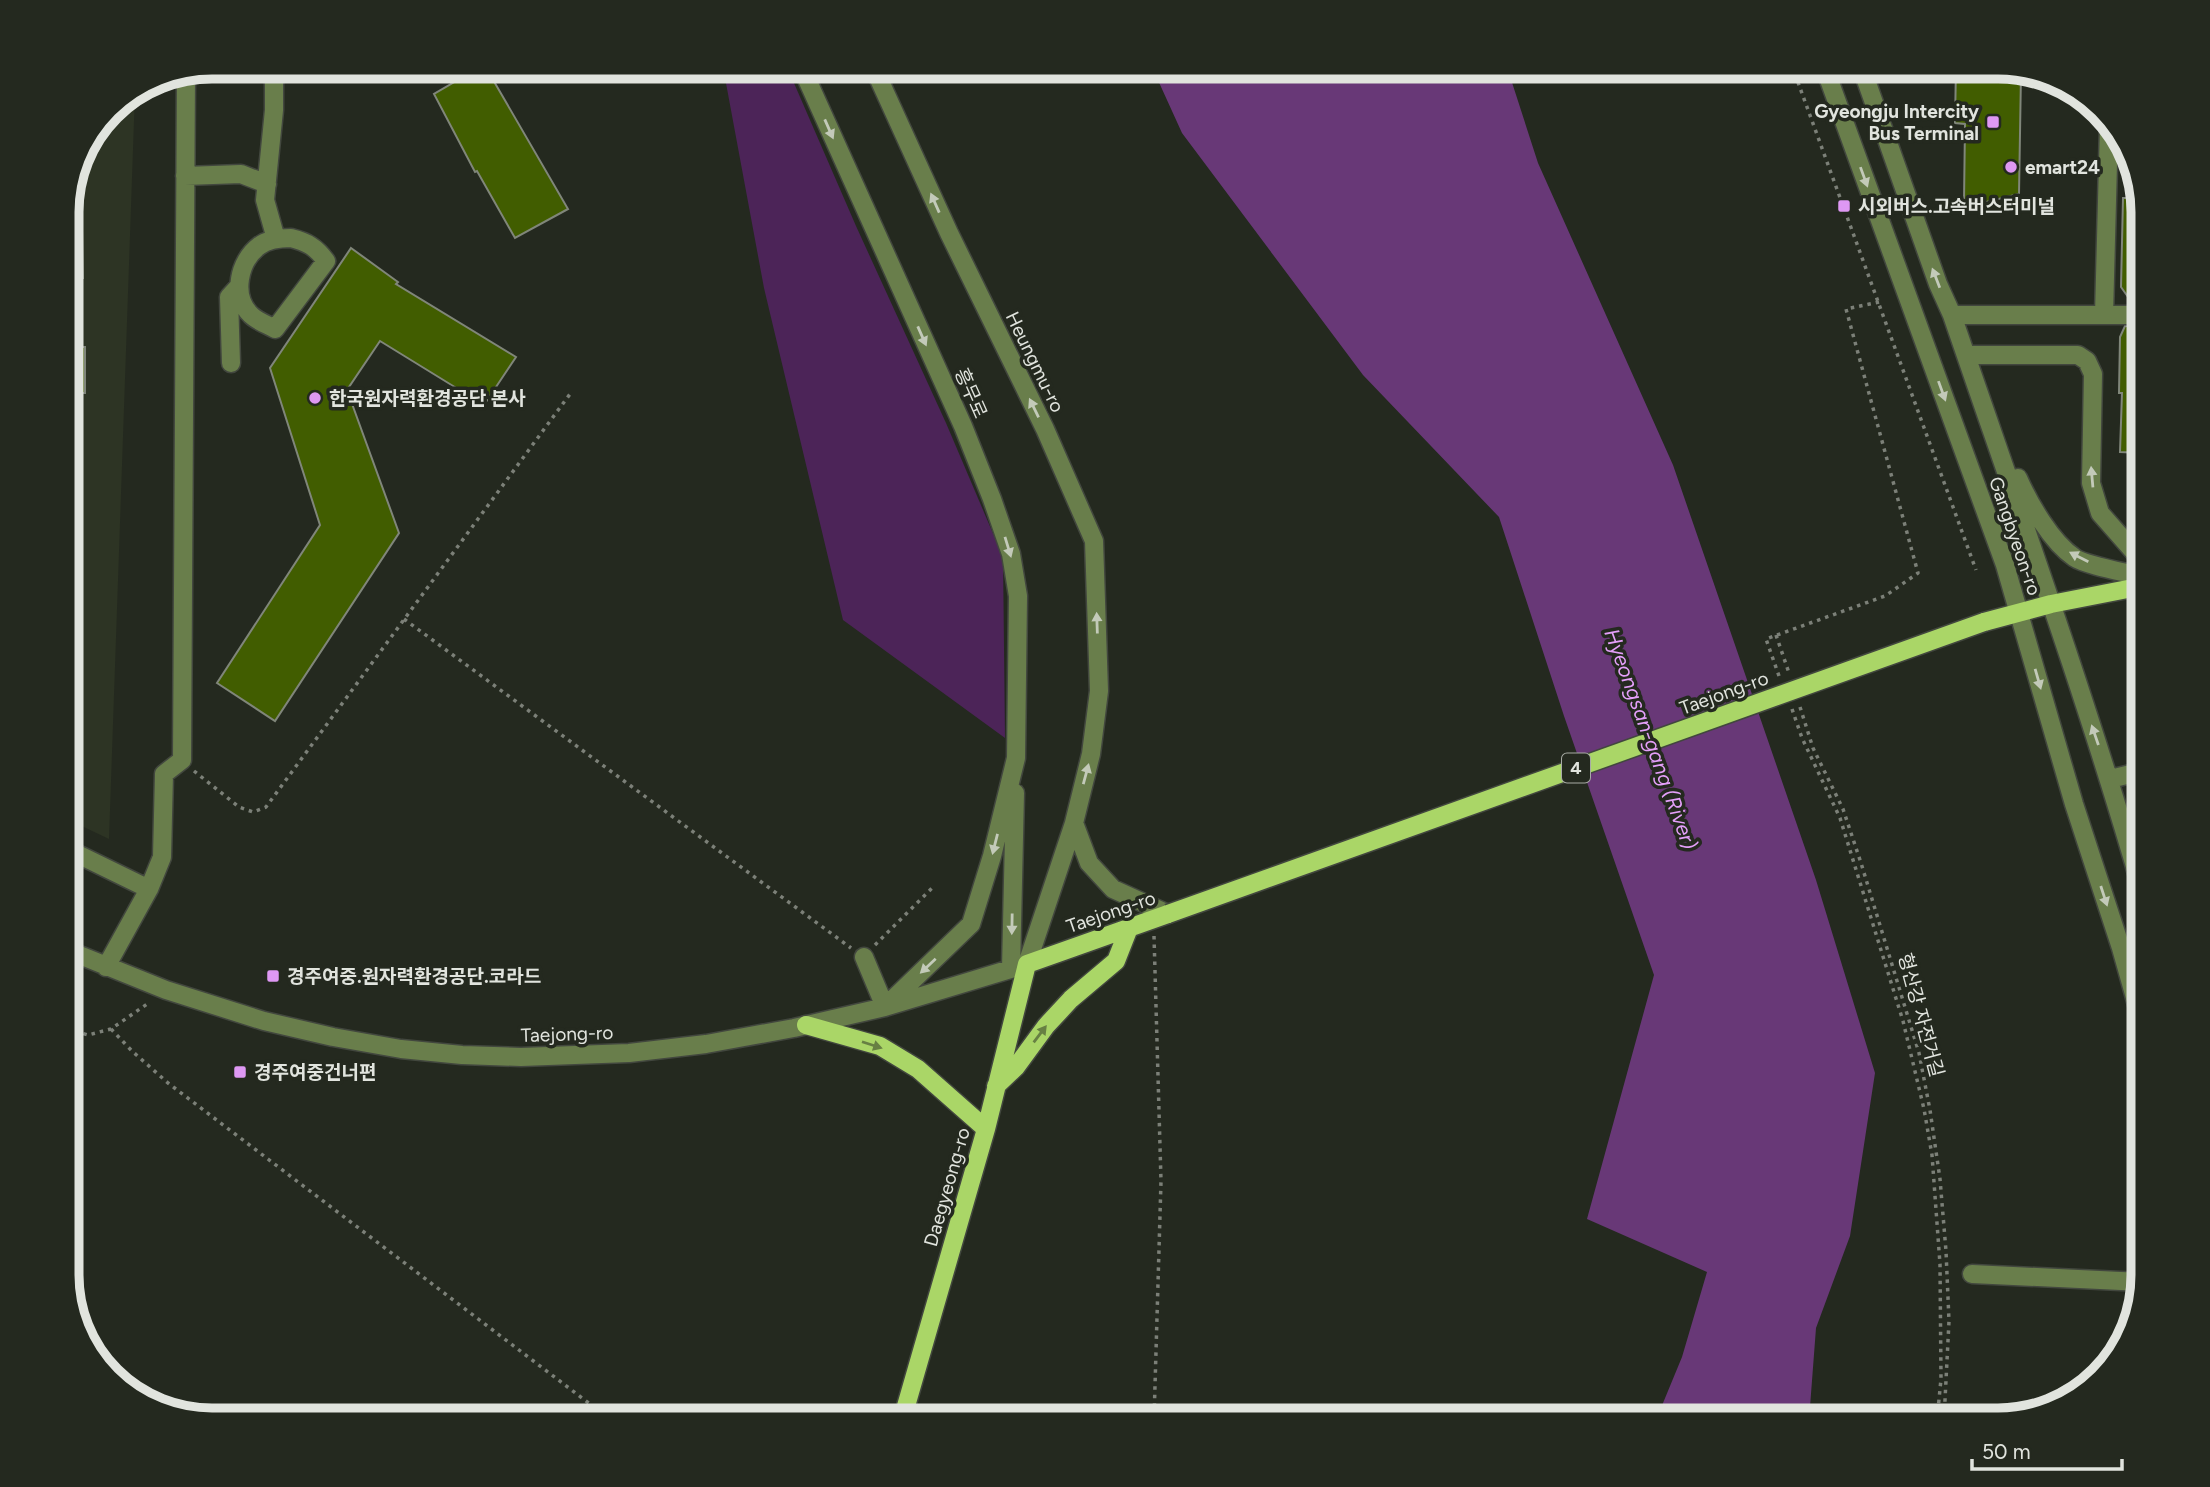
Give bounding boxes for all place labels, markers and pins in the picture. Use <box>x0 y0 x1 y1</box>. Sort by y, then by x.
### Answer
place label: Gyeongju Intercity Bus Terminal <box>1814 100 1979 145</box>
marker: Gyeongju Intercity Bus Terminal <box>1985 114 2001 130</box>
place label: emart24 <box>2025 156 2100 179</box>
marker: emart24 <box>2003 159 2019 175</box>
place label: 시외버스.고속버스터미널 <box>1858 195 2055 218</box>
marker: 시외버스.고속버스터미널 <box>1836 198 1852 214</box>
place label: 한국원자력환경공단 본사 <box>329 387 526 410</box>
marker: 한국원자력환경공단 본사 <box>307 390 323 406</box>
place label: 경주여중.원자력환경공단.코라드 <box>287 965 541 988</box>
marker: 경주여중.원자력환경공단.코라드 <box>265 968 281 984</box>
place label: 경주여중건너편 <box>254 1061 376 1084</box>
marker: 경주여중건너편 <box>232 1064 248 1080</box>

